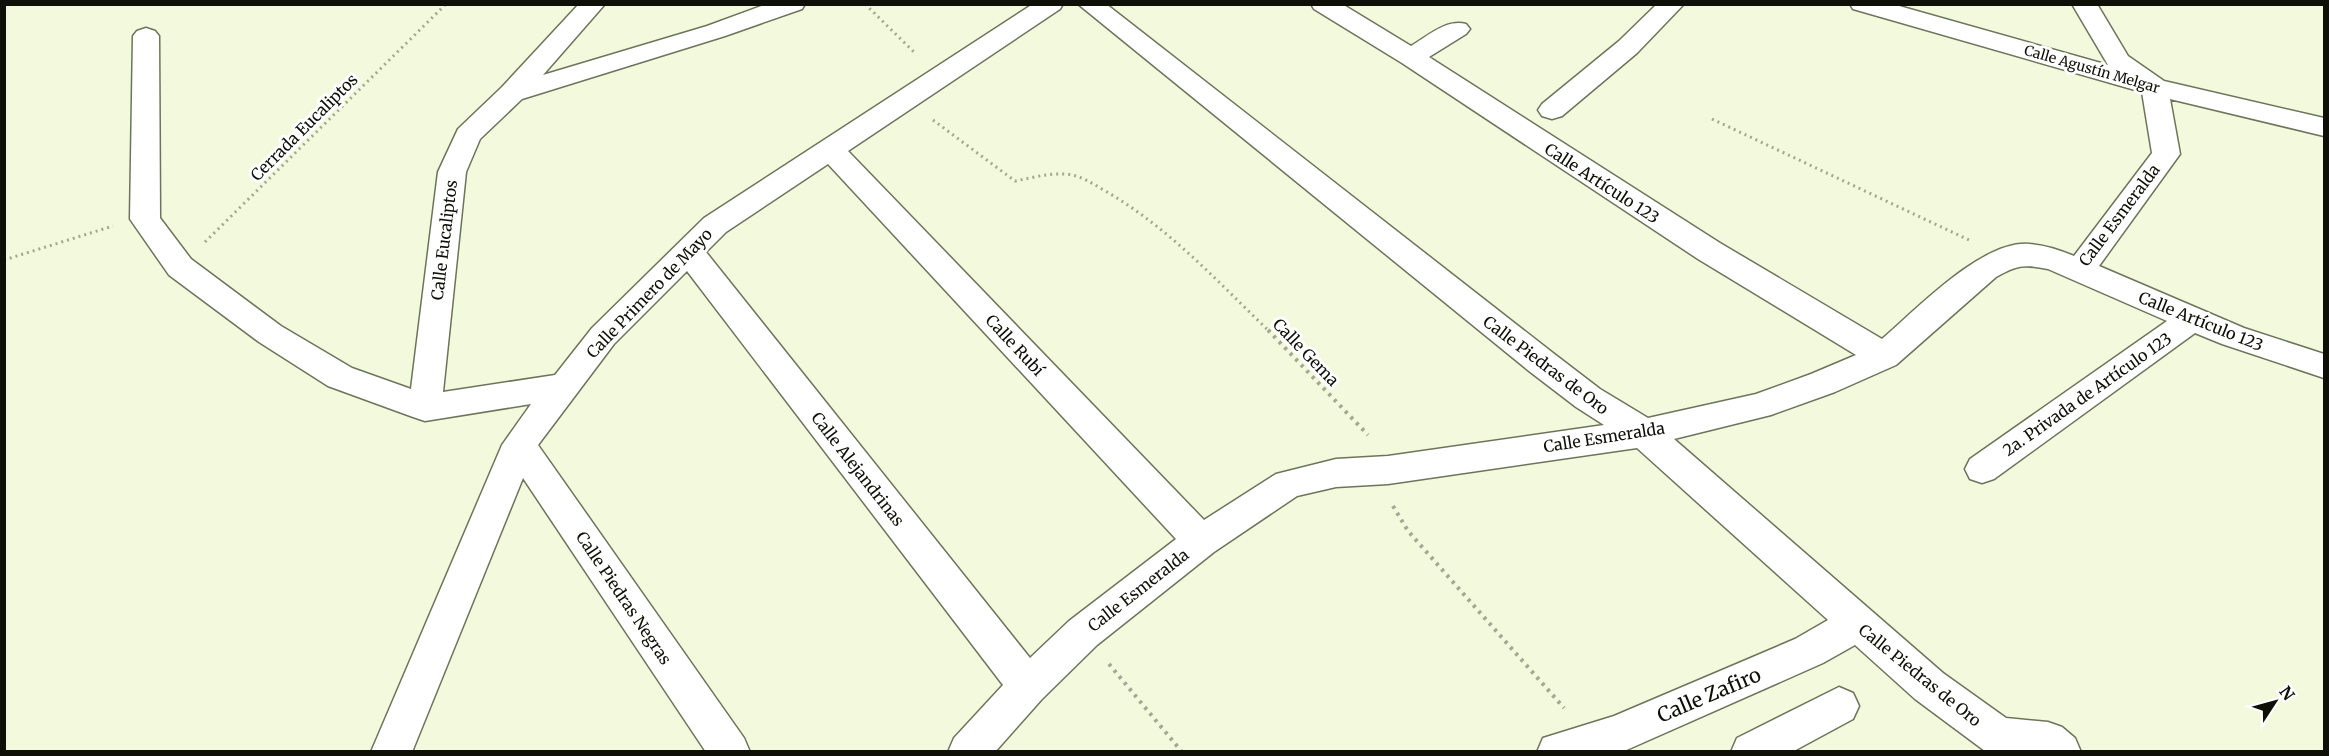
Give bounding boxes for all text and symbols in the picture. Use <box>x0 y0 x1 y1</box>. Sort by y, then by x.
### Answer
street label: Calle Agustín Melgar <box>2022 41 2162 97</box>
street label: Cerrada Eucaliptos <box>246 69 362 185</box>
street label: Calle Artículo 123 <box>1541 139 1663 227</box>
street label: Calle Esmeralda <box>2074 160 2164 270</box>
street label: Calle Eucaliptos <box>427 179 461 301</box>
street label: Calle Primero de Mayo <box>582 224 716 362</box>
street label: Calle Artículo 123 <box>2136 287 2266 355</box>
street label: Calle Rubí <box>982 310 1049 380</box>
street label: Calle Piedras de Oro <box>1479 311 1613 419</box>
street label: Calle Gema <box>1269 314 1343 390</box>
street label: 2a. Privada de Artículo 123 <box>1999 328 2175 460</box>
street label: Calle Alejandrinas <box>807 408 909 530</box>
street label: Calle Esmeralda <box>1542 417 1667 456</box>
street label: Calle Piedras Negras <box>572 528 676 668</box>
street label: Calle Esmeralda <box>1084 544 1193 636</box>
street label: Calle Piedras de Oro <box>1855 619 1985 731</box>
street label: Calle Zafiro <box>1653 661 1765 728</box>
north arrow <box>2245 672 2305 732</box>
text: N <box>2275 682 2299 704</box>

